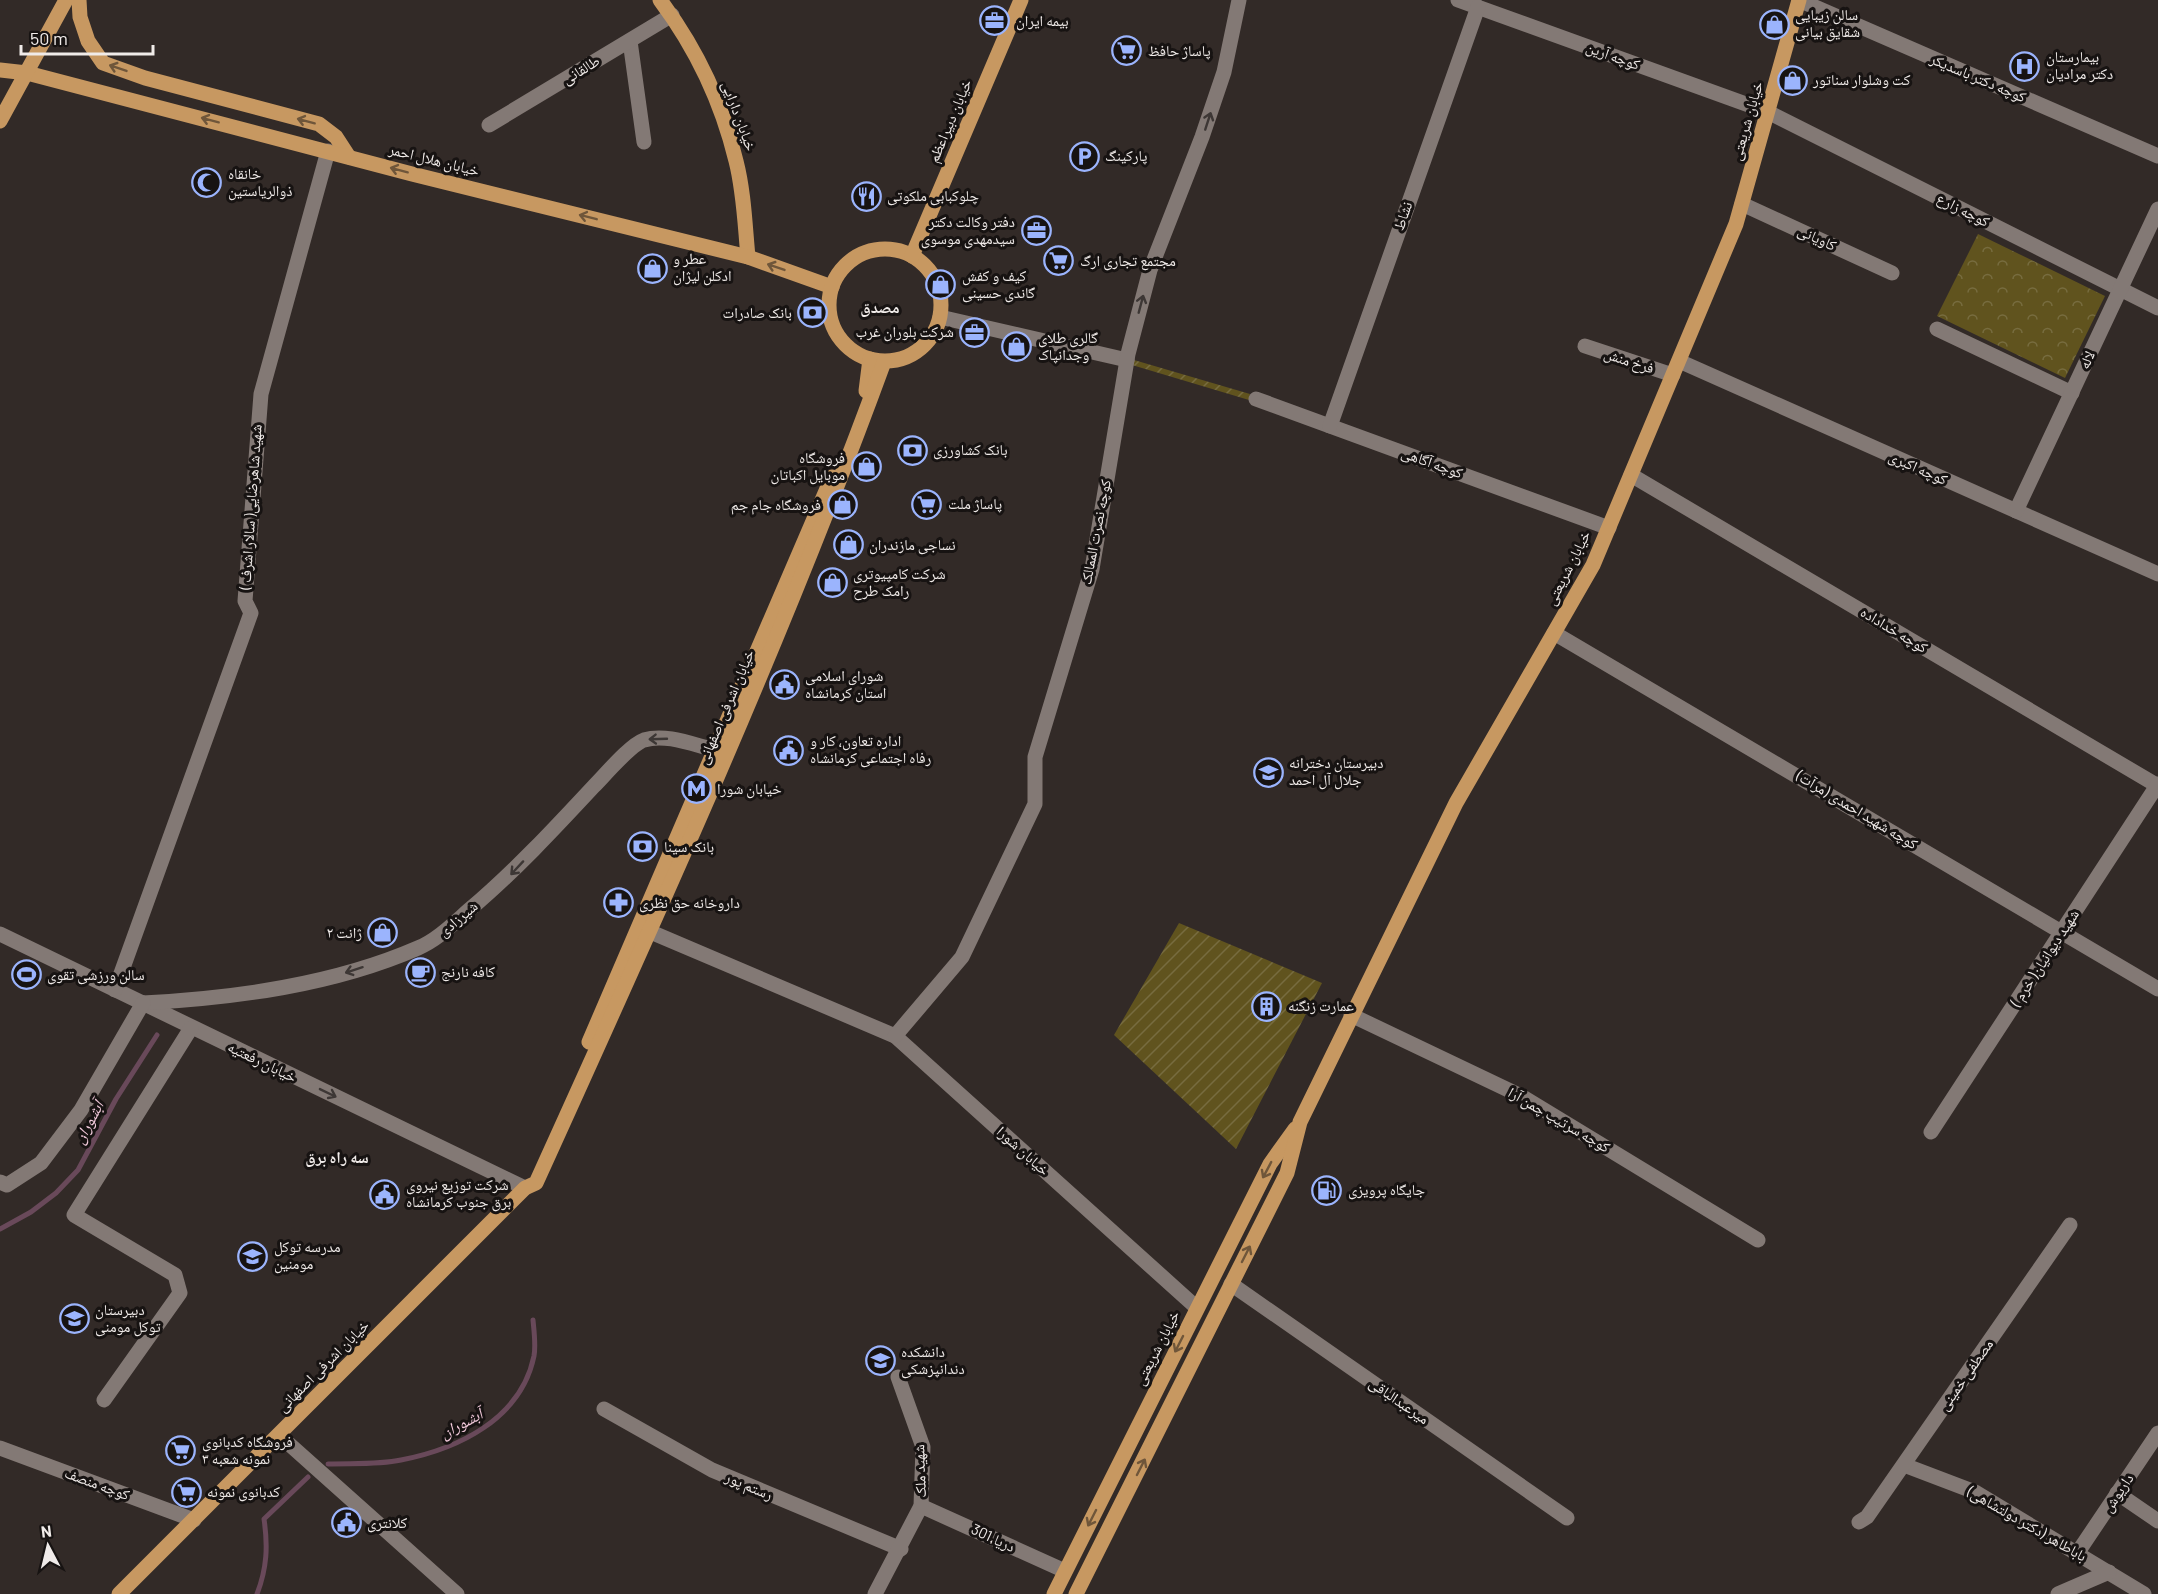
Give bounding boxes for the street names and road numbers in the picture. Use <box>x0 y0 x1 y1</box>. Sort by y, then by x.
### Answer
street label: کوچه آرین <box>1583 37 1643 75</box>
street label: کوچه دکتر باسدیکر <box>1926 48 2029 106</box>
street label: طالقانی <box>558 51 604 89</box>
street label: خیابان دبیراعظم <box>923 76 977 166</box>
street label: خیابان دارایی <box>717 78 761 154</box>
street label: خیابان شریعتی <box>1726 79 1768 163</box>
street label: خیابان هلال احمر <box>386 139 482 181</box>
street label: کوچه زارع <box>1933 188 1993 232</box>
street label: نشاط <box>1389 199 1415 233</box>
street label: کاویانی <box>1794 220 1840 256</box>
street label: فرخ منش <box>1601 344 1657 378</box>
street label: لاله <box>2074 348 2098 371</box>
street label: شهید شاهرضایی( سالار اشرف ) <box>235 424 267 591</box>
street label: کوچه آگاهی <box>1398 443 1466 483</box>
street label: کوچه اکبری <box>1886 446 1950 490</box>
street label: کوچه نصرت الممالک <box>1076 478 1115 586</box>
street label: خیابان شریعتی <box>1541 527 1596 609</box>
street label: کوچه خداداده <box>1857 602 1931 657</box>
street label: خیابان اشرفی اصفهانی <box>693 646 759 767</box>
street label: کوچه شهید احمدی (مرآت) <box>1792 765 1921 854</box>
street label: شیرزادی <box>434 896 482 941</box>
street label: شهید دیوانیان( خرم ) <box>2006 906 2084 1011</box>
street label: خیابان رفعتیه <box>224 1037 300 1087</box>
street label: کوچه سرتیپ چمن آرا <box>1504 1083 1614 1157</box>
street label: خیابان شورا <box>992 1122 1054 1180</box>
street label: خیابان شریعتی <box>1130 1307 1185 1389</box>
street label: خیابان اشرفی اصفهانی <box>273 1315 374 1416</box>
street label: مصطفی خمینی <box>1934 1335 1998 1415</box>
street label: میرعبدالباقی <box>1365 1373 1433 1429</box>
street label: شهید ملک <box>909 1444 930 1498</box>
street label: کوچه منصف <box>62 1463 132 1504</box>
street label: رستم پور <box>721 1467 776 1505</box>
street label: داریوش <box>2098 1470 2138 1516</box>
street label: باباطاهر (دکتر دولتشاهی) <box>1963 1481 2090 1566</box>
street label: 301.دریا <box>968 1519 1018 1556</box>

